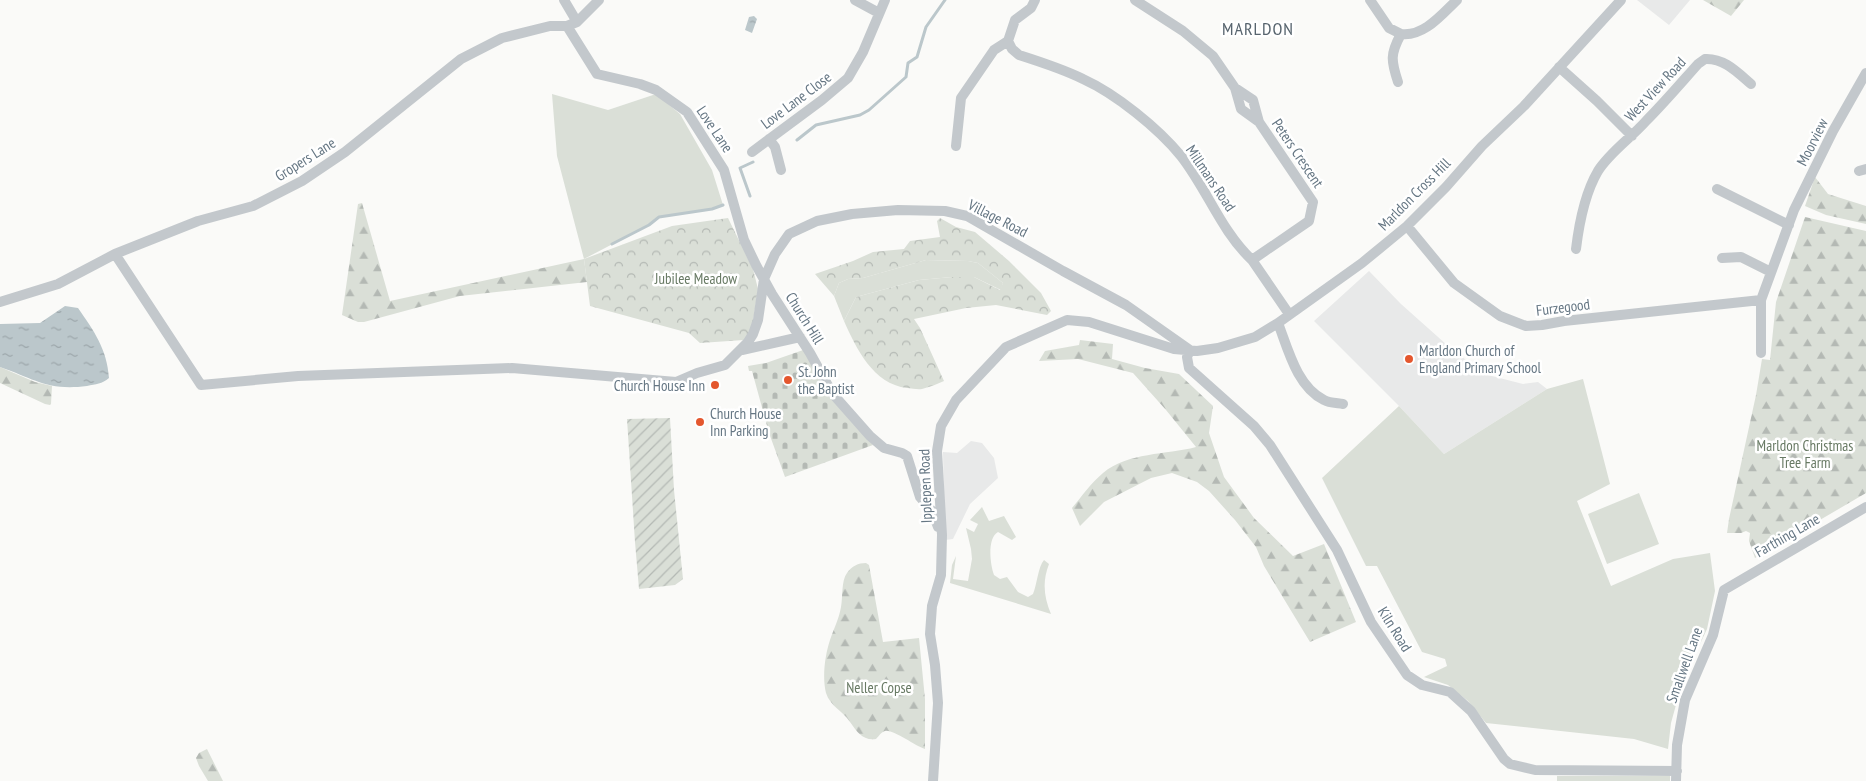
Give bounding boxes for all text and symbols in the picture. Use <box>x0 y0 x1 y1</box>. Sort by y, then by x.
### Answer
district label: MARLDON <box>1222 17 1294 40</box>
street label: West View Road <box>1620 53 1690 125</box>
street label: Love Lane Close <box>757 67 835 133</box>
street label: Love Lane <box>693 102 737 156</box>
street label: Peters Crescent <box>1268 115 1328 191</box>
street label: Moorview <box>1792 115 1832 169</box>
street label: Gropers Lane <box>271 133 339 185</box>
street label: Millmans Road <box>1182 141 1240 215</box>
street label: Marldon Cross Hill <box>1374 153 1455 234</box>
street label: Village Road <box>964 194 1031 241</box>
park label: Jubilee Meadow <box>654 269 737 288</box>
street label: Church Hill <box>782 289 829 348</box>
street label: Furzegood <box>1535 294 1591 320</box>
place label: Marldon Church of England Primary School <box>1419 341 1542 377</box>
marker: Marldon Church of England Primary School <box>1403 353 1415 365</box>
place label: St. John the Baptist <box>798 362 854 398</box>
marker: St. John the Baptist <box>782 374 794 386</box>
place label: Church House Inn <box>614 376 705 395</box>
marker: Church House Inn <box>709 379 721 391</box>
place label: Church House Inn Parking <box>710 404 782 440</box>
marker: Church House Inn Parking <box>694 416 706 428</box>
park label: Marldon Christmas Tree Farm <box>1757 436 1853 472</box>
street label: Ipplepen Road <box>914 449 936 523</box>
street label: Farthing Lane <box>1751 509 1823 561</box>
street label: Kiln Road <box>1374 603 1416 655</box>
street label: Smallwell Lane <box>1662 625 1706 705</box>
park label: Neller Copse <box>846 678 912 697</box>

